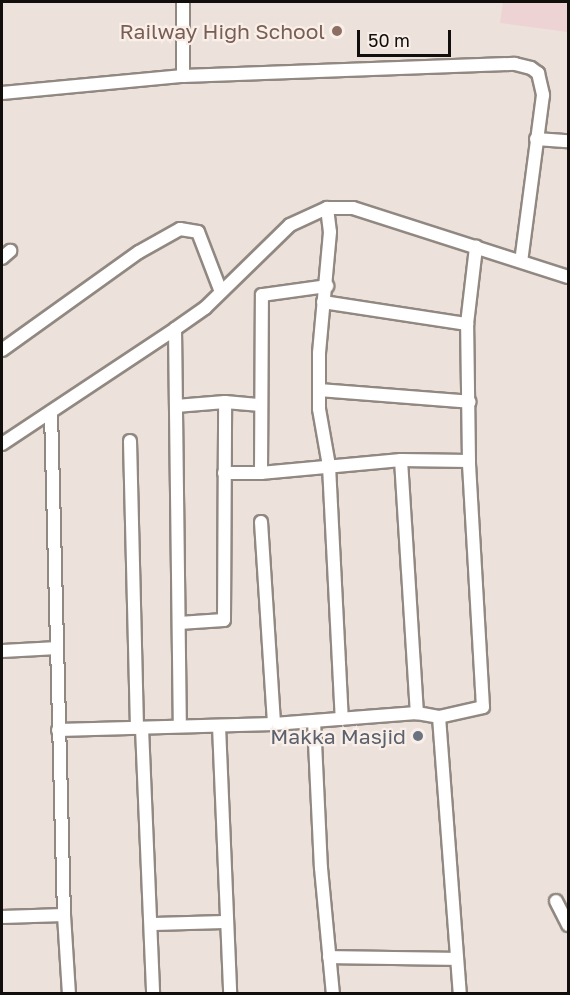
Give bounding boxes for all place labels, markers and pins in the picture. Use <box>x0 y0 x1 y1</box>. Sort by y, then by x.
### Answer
place label: Railway High School <box>119 18 325 44</box>
marker: Railway High School <box>330 24 344 38</box>
place label: Makka Masjid <box>270 723 406 749</box>
marker: Makka Masjid <box>411 729 425 743</box>

